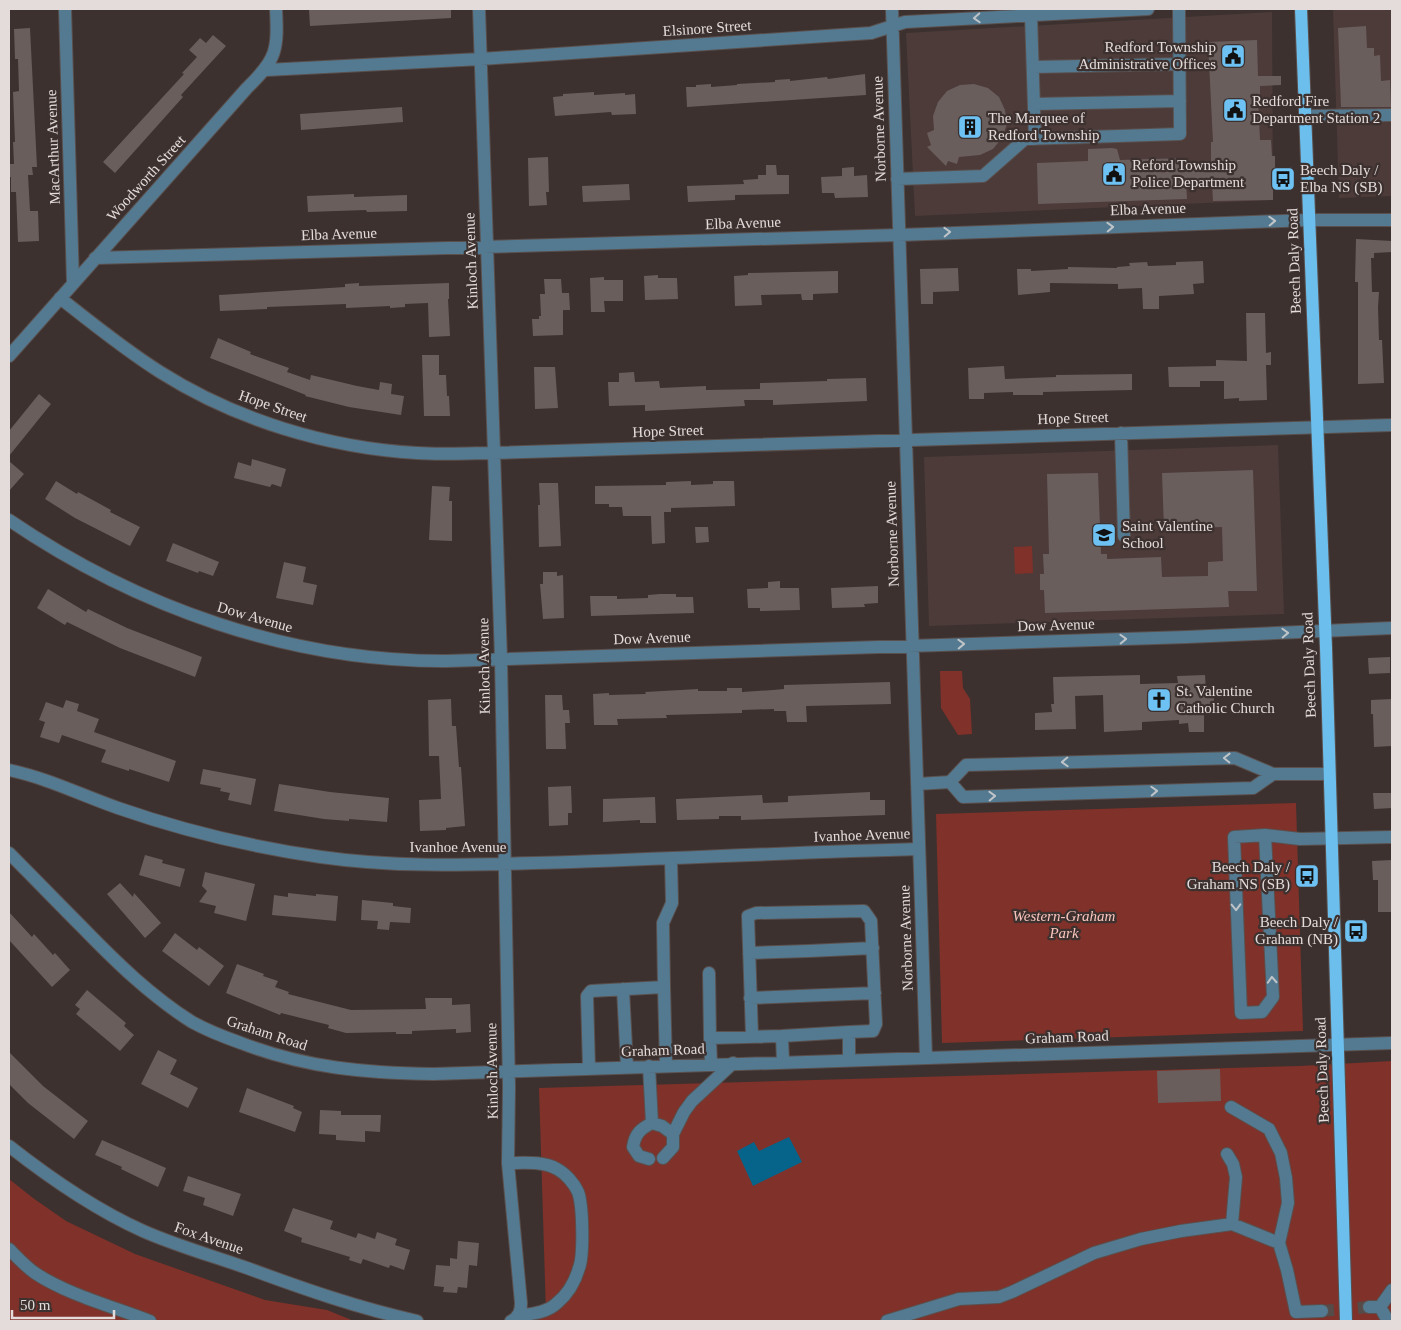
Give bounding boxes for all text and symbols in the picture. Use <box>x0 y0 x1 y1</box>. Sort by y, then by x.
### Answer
one-way arrow <box>973 13 981 24</box>
street label: Elsinore Street <box>662 17 753 39</box>
place label: Redford Township Administrative Offices <box>1078 39 1216 72</box>
public building icon: Redford Township Administrative Offices <box>1220 43 1246 69</box>
street label: Norborne Avenue <box>869 75 889 182</box>
street label: MacArthur Avenue <box>43 89 63 205</box>
place label: Redford Fire Department Station 2 <box>1252 93 1380 126</box>
public building icon: Redford Fire Department Station 2 <box>1222 97 1248 123</box>
place label: The Marquee of Redford Township <box>988 110 1100 143</box>
building icon: The Marquee of Redford Township <box>957 114 983 140</box>
street label: Woodworth Street <box>104 131 189 224</box>
place label: Reford Township Police Department <box>1132 157 1245 190</box>
public building icon: Reford Township Police Department <box>1101 161 1127 187</box>
place label: Beech Daly / Elba NS (SB) <box>1300 162 1383 196</box>
bus stop icon: Beech Daly / Elba NS (SB) <box>1270 166 1296 192</box>
street label: Elba Avenue <box>1110 200 1187 218</box>
street label: Beech Daly Road <box>1284 207 1304 314</box>
street label: Kinloch Avenue <box>461 212 481 310</box>
street label: Elba Avenue <box>705 214 782 232</box>
one-way arrow <box>1269 216 1277 226</box>
one-way arrow <box>1106 221 1114 232</box>
street label: Elba Avenue <box>301 225 378 243</box>
one-way arrow <box>944 227 952 238</box>
street label: Hope Street <box>237 387 310 425</box>
street label: Hope Street <box>1037 409 1110 427</box>
street label: Hope Street <box>632 422 705 440</box>
street label: Norborne Avenue <box>882 480 902 587</box>
place label: Saint Valentine School <box>1122 518 1213 551</box>
school or university icon: Saint Valentine School <box>1091 522 1117 548</box>
street label: Dow Avenue <box>215 599 295 635</box>
street label: Beech Daly Road <box>1299 611 1319 718</box>
street label: Dow Avenue <box>1017 616 1095 634</box>
street label: Kinloch Avenue <box>475 617 493 715</box>
one-way arrow <box>1282 628 1290 638</box>
street label: Dow Avenue <box>613 629 691 647</box>
one-way arrow <box>1120 634 1127 644</box>
one-way arrow <box>957 639 965 650</box>
place label: St. Valentine Catholic Church <box>1176 683 1275 716</box>
church icon: St. Valentine Catholic Church <box>1146 687 1172 713</box>
one-way arrow <box>1223 753 1231 763</box>
one-way arrow <box>1061 757 1068 767</box>
one-way arrow <box>1150 786 1158 796</box>
one-way arrow <box>988 791 996 802</box>
street label: Ivanhoe Avenue <box>813 825 911 845</box>
street label: Ivanhoe Avenue <box>410 839 507 855</box>
place label: Beech Daly / Graham NS (SB) <box>1187 859 1291 893</box>
bus stop icon: Beech Daly / Graham NS (SB) <box>1294 863 1320 889</box>
street label: Norborne Avenue <box>896 884 916 991</box>
one-way arrow <box>1231 903 1242 911</box>
park label: Western-Graham Park <box>1013 908 1116 941</box>
place label: Beech Daly / Graham (NB) <box>1255 914 1339 948</box>
bus stop icon: Beech Daly / Graham (NB) <box>1343 918 1369 944</box>
one-way arrow <box>1266 976 1277 984</box>
street label: Graham Road <box>225 1012 310 1054</box>
street label: Beech Daly Road <box>1312 1016 1332 1123</box>
street label: Kinloch Avenue <box>483 1022 501 1120</box>
street label: Graham Road <box>1025 1028 1110 1046</box>
street label: Graham Road <box>621 1041 706 1059</box>
street label: Fox Avenue <box>172 1219 246 1257</box>
scale bar <box>12 1288 115 1320</box>
text: 50 m <box>20 1297 51 1313</box>

